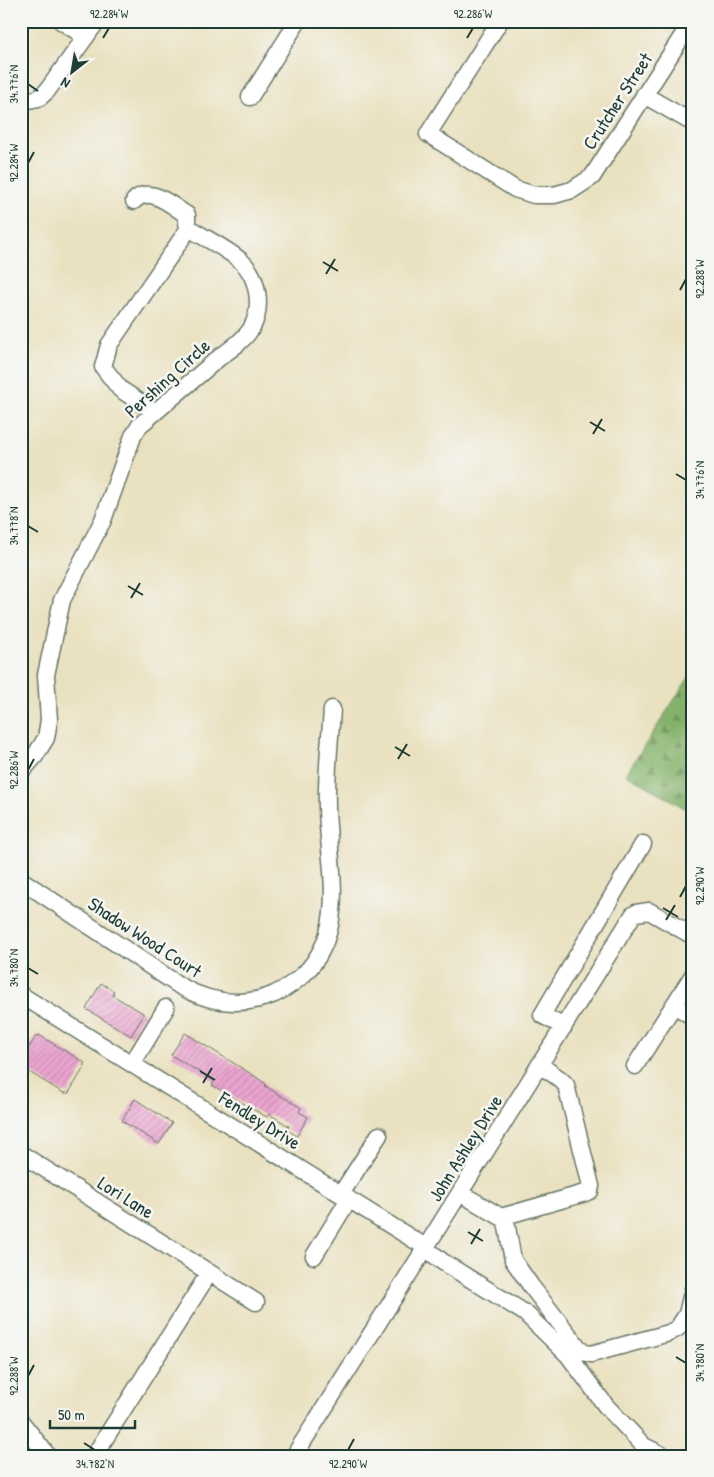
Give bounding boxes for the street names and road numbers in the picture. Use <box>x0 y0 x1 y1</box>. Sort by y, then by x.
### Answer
street label: Crutcher Street <box>576 47 658 155</box>
street label: Pershing Circle <box>119 332 216 423</box>
street label: Shadow Wood Court <box>83 891 207 984</box>
street label: Fendley Drive <box>213 1084 306 1155</box>
street label: John Ashley Drive <box>422 1089 508 1206</box>
street label: Lori Lane <box>93 1170 159 1225</box>

